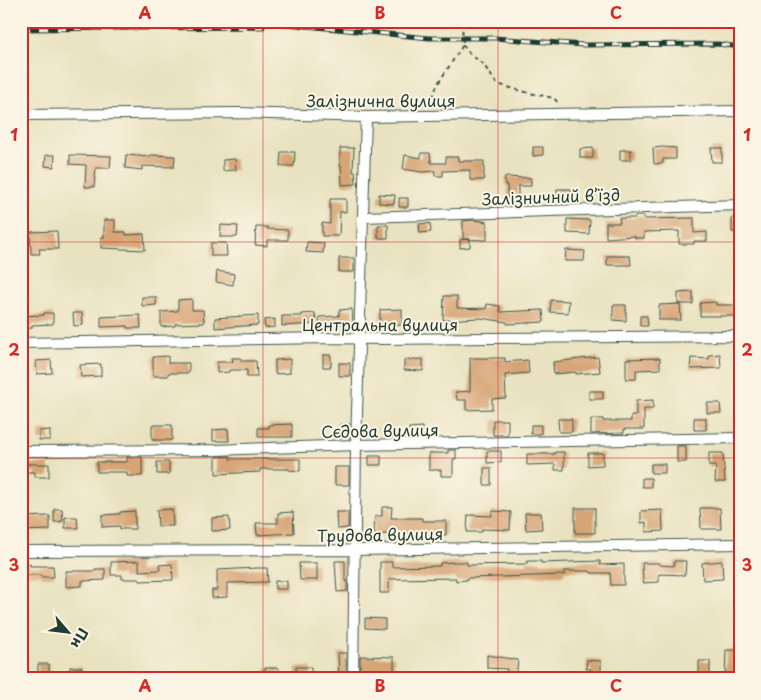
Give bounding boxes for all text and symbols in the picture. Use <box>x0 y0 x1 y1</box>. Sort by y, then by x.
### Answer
text: A <box>139 0 152 24</box>
text: B <box>375 0 386 24</box>
text: C <box>610 0 622 24</box>
street label: Залізнична вулиця <box>305 88 456 112</box>
text: 1 <box>10 122 18 146</box>
text: 1 <box>743 122 751 146</box>
street label: Залізничний в’їзд <box>480 182 621 210</box>
street label: Центральна вулиця <box>302 312 458 336</box>
text: 2 <box>8 337 20 361</box>
text: 2 <box>741 337 753 361</box>
street label: Сєдова вулиця <box>321 417 439 443</box>
street label: Трудова вулиця <box>317 521 443 547</box>
text: 3 <box>9 552 19 576</box>
text: 3 <box>742 552 752 576</box>
north arrow <box>42 608 92 658</box>
text: Пн <box>66 624 94 652</box>
text: A <box>139 673 152 697</box>
text: B <box>375 673 386 697</box>
text: C <box>610 673 622 697</box>

